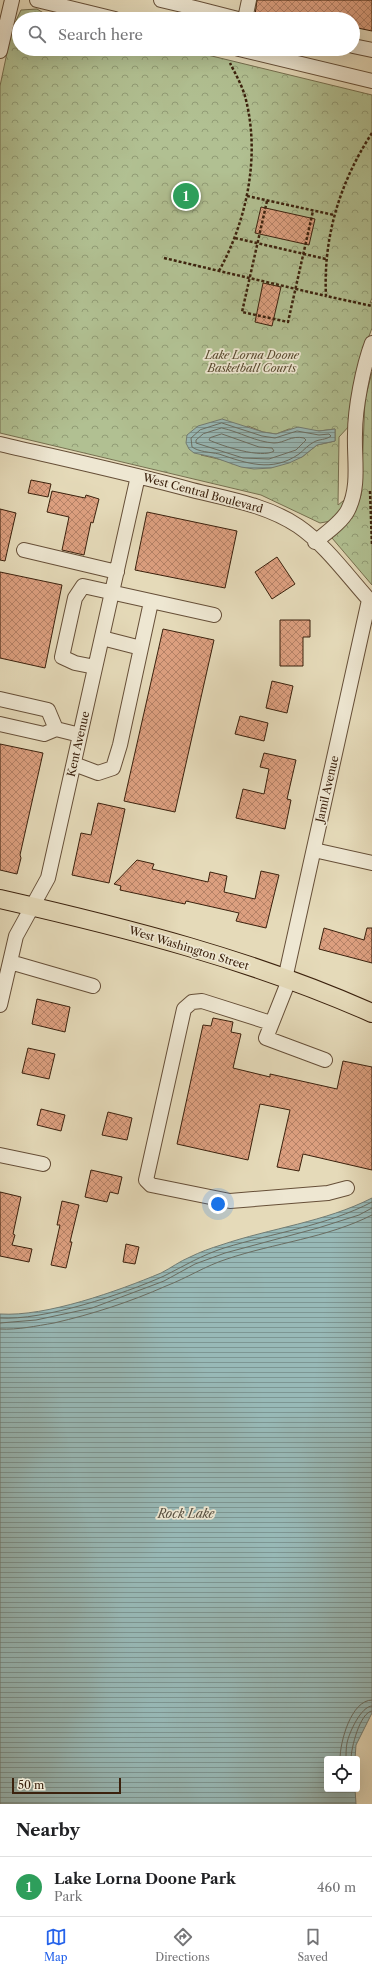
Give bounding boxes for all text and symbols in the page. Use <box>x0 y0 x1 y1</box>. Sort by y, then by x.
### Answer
search box <box>12 12 360 56</box>
icon: search <box>26 23 48 45</box>
text: Search here <box>58 25 143 44</box>
pin: 1 <box>173 181 199 211</box>
park label: Lake Lorna Doone Basketball Courts <box>204 348 300 375</box>
street label: West Central Boulevard <box>140 470 265 516</box>
street label: Kent Avenue <box>64 710 92 778</box>
street label: Jamil Avenue <box>312 754 341 826</box>
street label: West Washington Street <box>126 923 251 973</box>
your location <box>208 1194 228 1214</box>
water label: Rock Lake <box>157 1506 216 1521</box>
map controls <box>324 1756 360 1792</box>
button: locate <box>324 1756 360 1792</box>
scale bar <box>12 1776 121 1795</box>
text: 50 m <box>18 1778 44 1792</box>
text: Nearby <box>16 1820 80 1840</box>
text: Lake Lorna Doone Park <box>54 1869 236 1888</box>
text: 1 <box>26 1879 32 1895</box>
text: 460 m <box>317 1879 356 1895</box>
text: Park <box>54 1888 82 1904</box>
tab: Map <box>44 1926 68 1964</box>
tab: Directions <box>155 1926 210 1964</box>
tab: Saved <box>298 1926 328 1964</box>

